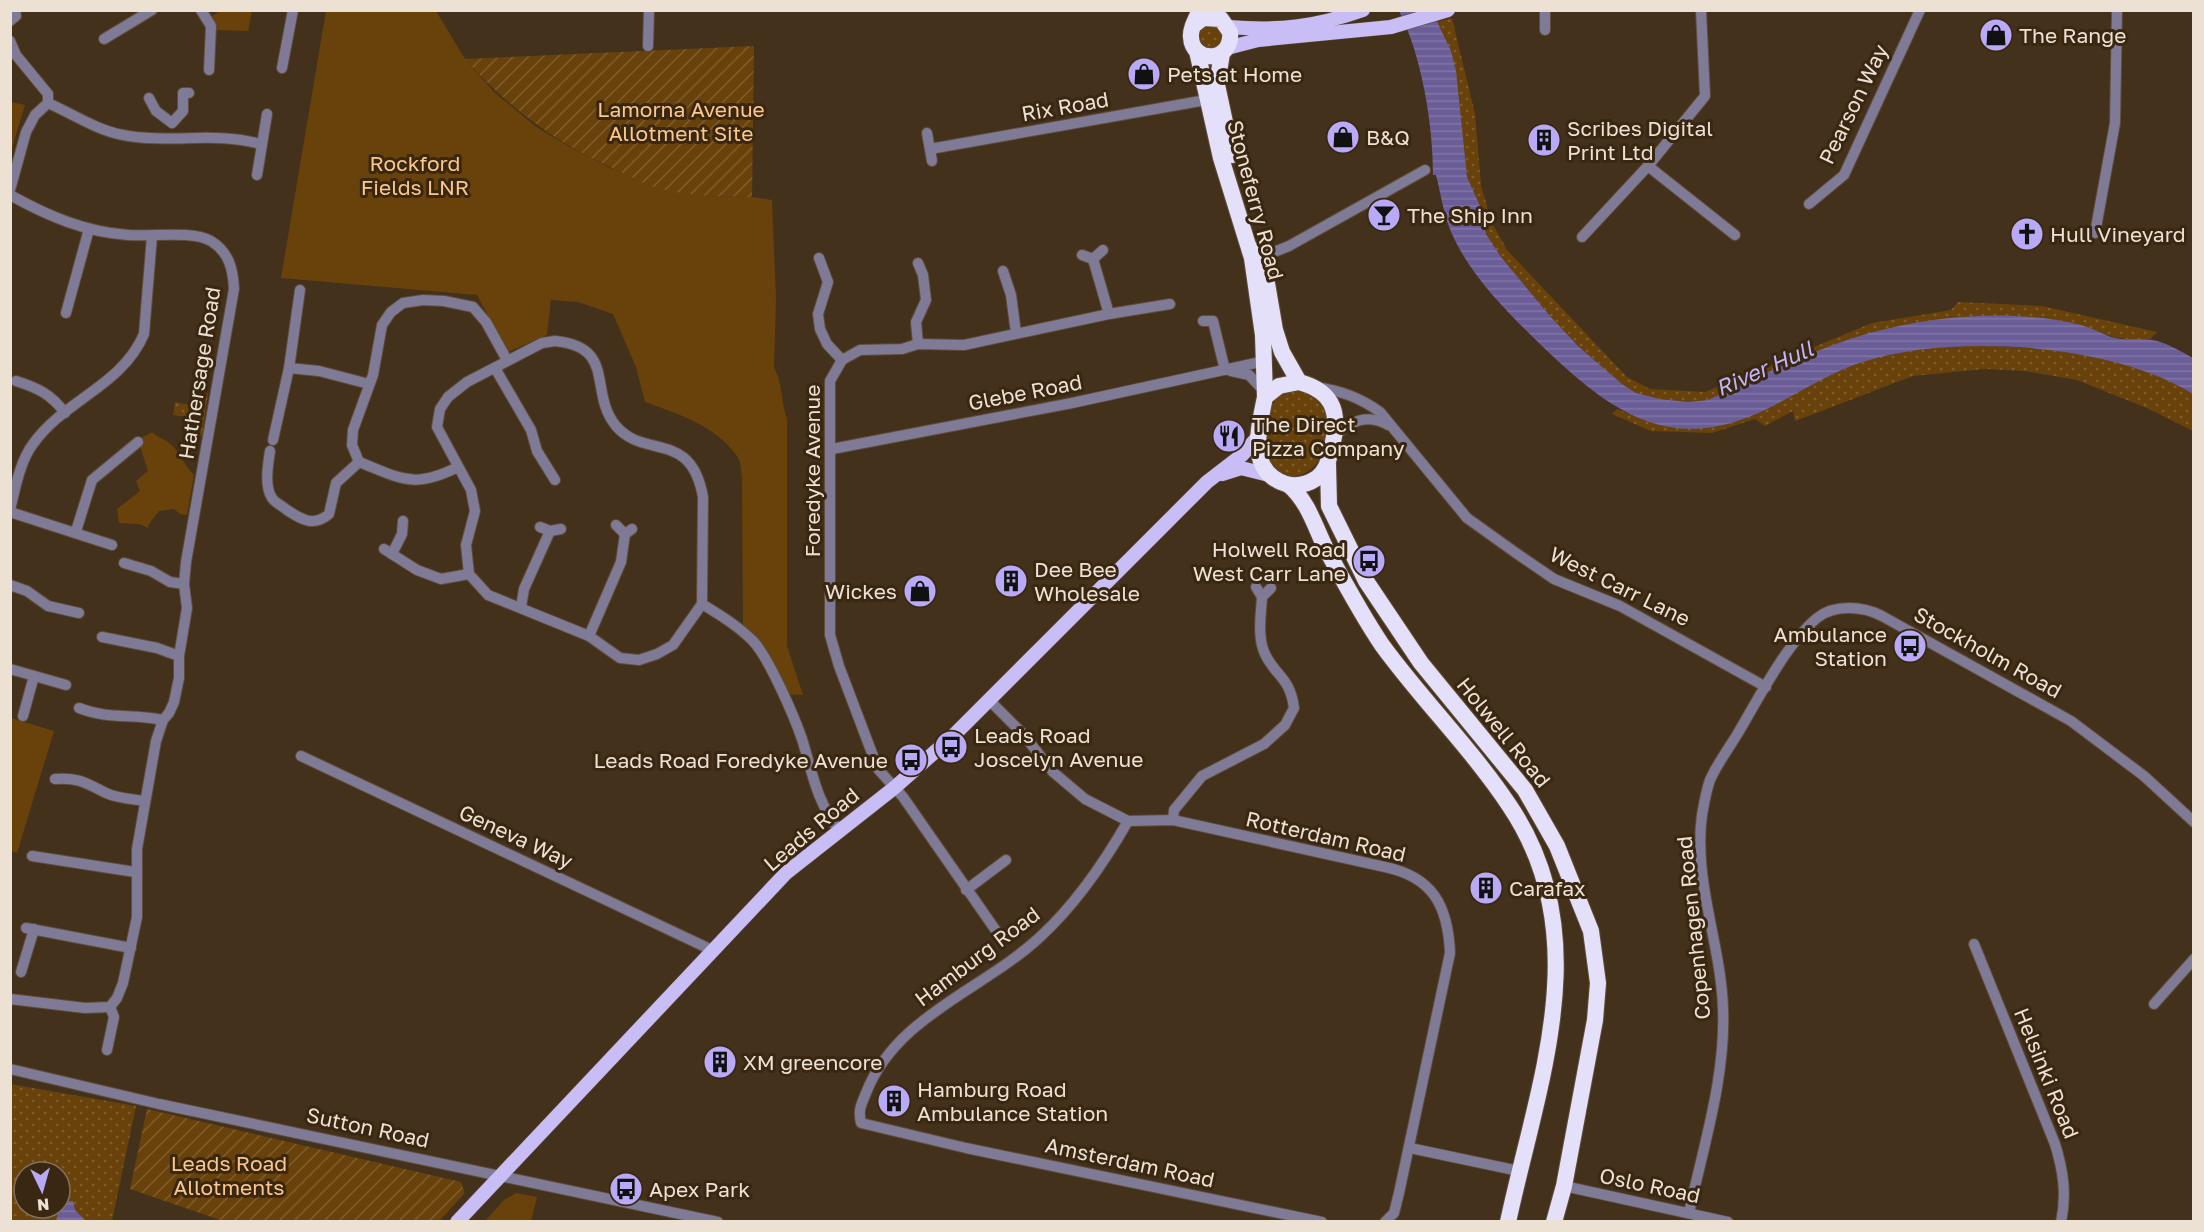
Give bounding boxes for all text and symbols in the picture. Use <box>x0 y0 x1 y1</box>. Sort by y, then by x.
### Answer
shop icon: The Range <box>1978 17 2014 53</box>
place label: The Range <box>2019 22 2126 48</box>
street label: Pearson Way <box>1813 40 1893 168</box>
shop icon: Pets at Home <box>1126 56 1162 92</box>
place label: Pets at Home <box>1167 61 1302 87</box>
street label: Rix Road <box>1019 86 1111 126</box>
park label: Lamorna Avenue Allotment Site <box>597 96 765 146</box>
place label: Scribes Digital Print Ltd <box>1567 115 1713 165</box>
street label: Stoneferry Road <box>1222 117 1290 283</box>
shop icon: B&Q <box>1325 119 1361 155</box>
building icon: Scribes Digital Print Ltd <box>1526 122 1562 158</box>
place label: B&Q <box>1366 124 1410 150</box>
park label: Rockford Fields LNR <box>361 150 469 200</box>
bar icon: The Ship Inn <box>1366 197 1402 233</box>
place label: The Ship Inn <box>1407 202 1533 228</box>
church icon: Hull Vineyard <box>2009 216 2045 252</box>
place label: Hull Vineyard <box>2050 221 2186 247</box>
street label: Hathersage Road <box>173 285 225 461</box>
water label: River Hull <box>1711 334 1818 401</box>
street label: Glebe Road <box>966 368 1084 416</box>
street label: Foredyke Avenue <box>799 385 825 557</box>
place label: The Direct Pizza Company <box>1252 411 1405 461</box>
restaurant icon: The Direct Pizza Company <box>1211 418 1247 454</box>
place label: Holwell Road West Carr Lane <box>1193 536 1346 586</box>
street label: West Carr Lane <box>1545 541 1695 631</box>
bus stop icon: Holwell Road West Carr Lane <box>1351 543 1387 579</box>
place label: Dee Bee Wholesale <box>1034 556 1140 606</box>
building icon: Dee Bee Wholesale <box>993 563 1029 599</box>
shop icon: Wickes <box>902 573 938 609</box>
place label: Wickes <box>825 578 897 604</box>
street label: Stockholm Road <box>1910 601 2066 703</box>
place label: Ambulance Station <box>1774 621 1887 671</box>
bus stop icon: Ambulance Station <box>1892 628 1928 664</box>
street label: Holwell Road <box>1452 672 1556 792</box>
place label: Leads Road Joscelyn Avenue <box>974 722 1143 772</box>
bus stop icon: Leads Road Joscelyn Avenue <box>933 729 969 765</box>
bus stop icon: Leads Road Foredyke Avenue <box>893 742 929 778</box>
place label: Leads Road Foredyke Avenue <box>593 747 888 773</box>
street label: Leads Road <box>758 782 864 876</box>
street label: Geneva Way <box>455 798 577 874</box>
street label: Rotterdam Road <box>1243 805 1409 867</box>
street label: Copenhagen Road <box>1670 835 1716 1021</box>
building icon: Carafax <box>1468 870 1504 906</box>
place label: Carafax <box>1509 875 1586 901</box>
street label: Hamburg Road <box>909 901 1045 1011</box>
street label: Helsinki Road <box>2009 1004 2085 1142</box>
building icon: XM greencore <box>702 1044 738 1080</box>
place label: XM greencore <box>743 1049 883 1075</box>
place label: Hamburg Road Ambulance Station <box>917 1076 1108 1126</box>
building icon: Hamburg Road Ambulance Station <box>876 1083 912 1119</box>
street label: Sutton Road <box>304 1101 432 1153</box>
street label: Amsterdam Road <box>1043 1131 1217 1193</box>
park label: Leads Road Allotments <box>171 1150 287 1200</box>
north arrow <box>12 1160 72 1220</box>
street label: Oslo Road <box>1597 1162 1703 1208</box>
bus stop icon: Apex Park <box>608 1171 644 1207</box>
place label: Apex Park <box>649 1176 750 1202</box>
text: N <box>36 1194 50 1215</box>

